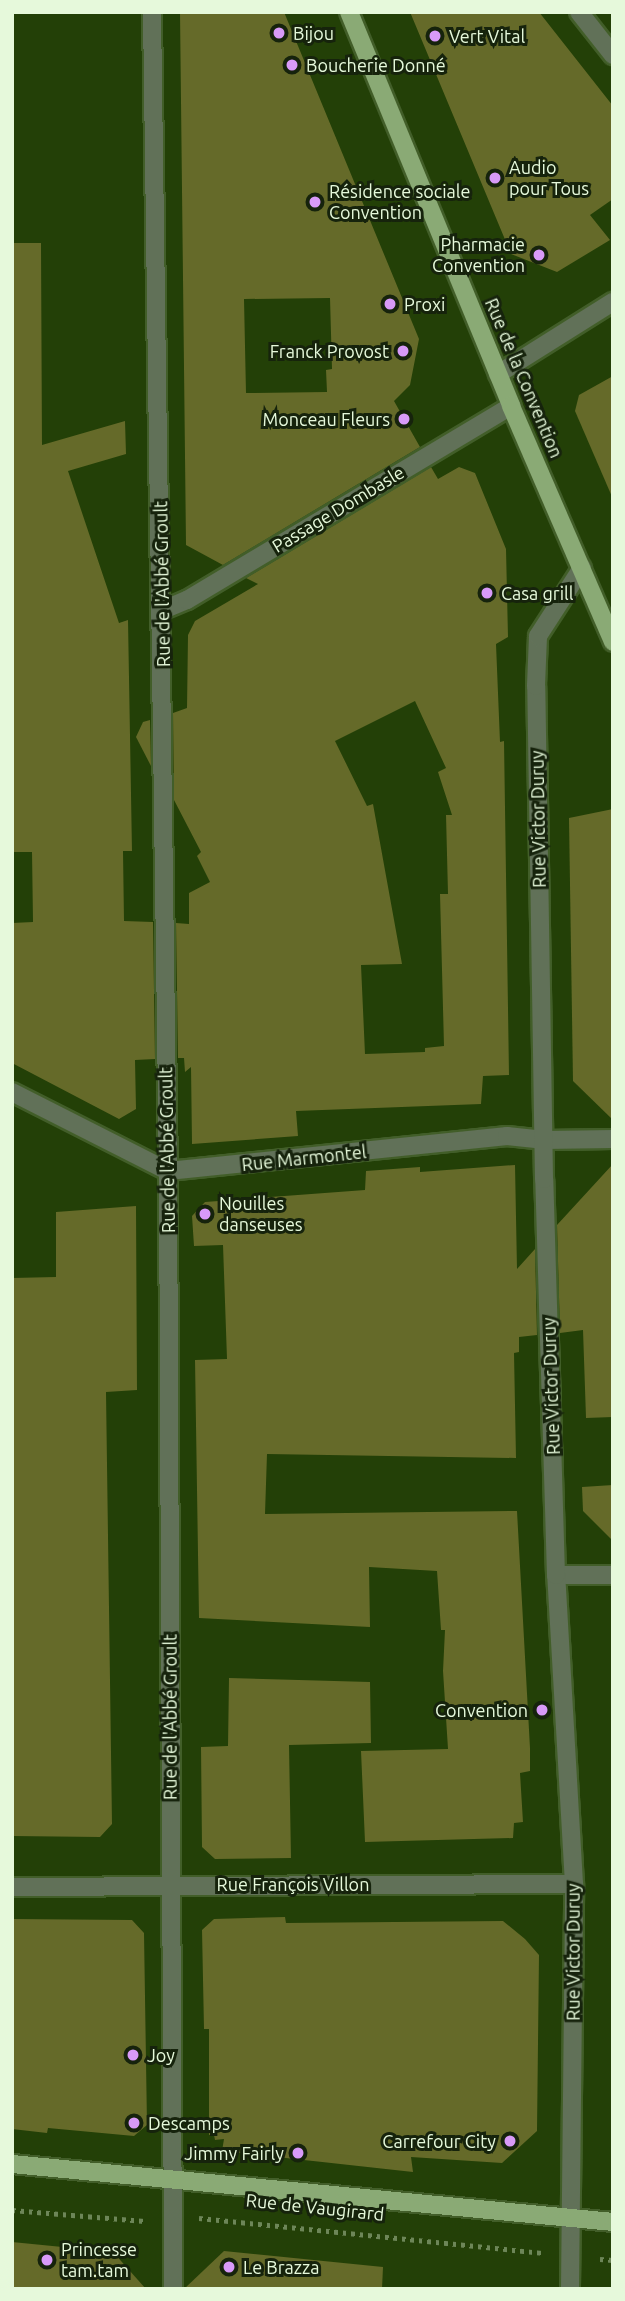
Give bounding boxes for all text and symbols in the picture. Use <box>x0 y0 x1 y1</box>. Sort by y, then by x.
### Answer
place label: Bijou <box>293 22 334 44</box>
marker: Bijou <box>271 25 287 41</box>
place label: Vert Vital <box>449 25 525 47</box>
marker: Vert Vital <box>427 28 443 44</box>
place label: Boucherie Donné <box>306 54 446 76</box>
marker: Boucherie Donné <box>284 57 300 73</box>
place label: Audio pour Tous <box>509 157 589 200</box>
marker: Audio pour Tous <box>487 170 503 186</box>
place label: Résidence sociale Convention <box>329 181 470 224</box>
marker: Résidence sociale Convention <box>307 194 323 210</box>
place label: Pharmacie Convention <box>432 234 525 276</box>
marker: Pharmacie Convention <box>531 247 547 263</box>
place label: Proxi <box>404 293 445 315</box>
street label: Rue de la Convention <box>481 295 567 461</box>
marker: Proxi <box>382 296 398 312</box>
place label: Franck Provost <box>270 340 389 362</box>
marker: Franck Provost <box>395 343 411 359</box>
place label: Monceau Fleurs <box>263 408 390 430</box>
marker: Monceau Fleurs <box>396 411 412 427</box>
street label: Passage Dombasle <box>268 461 408 557</box>
street label: Rue de l'Abbé Groult <box>150 501 174 667</box>
place label: Casa grill <box>501 582 573 604</box>
marker: Casa grill <box>479 585 495 601</box>
street label: Rue Victor Duruy <box>526 750 550 888</box>
street label: Rue de l'Abbé Groult <box>155 1067 179 1233</box>
street label: Rue Marmontel <box>241 1141 367 1175</box>
place label: Nouilles danseuses <box>219 1193 303 1236</box>
marker: Nouilles danseuses <box>197 1206 213 1222</box>
street label: Rue Victor Duruy <box>538 1317 564 1455</box>
street label: Rue de l'Abbé Groult <box>159 1634 181 1800</box>
place label: Convention <box>435 1699 528 1721</box>
marker: Convention <box>534 1702 550 1718</box>
street label: Rue François Villon <box>217 1873 369 1895</box>
street label: Rue Victor Duruy <box>562 1883 584 2021</box>
place label: Joy <box>147 2044 175 2066</box>
marker: Joy <box>125 2047 141 2063</box>
place label: Descamps <box>148 2112 230 2134</box>
marker: Descamps <box>126 2115 142 2131</box>
place label: Carrefour City <box>382 2130 496 2152</box>
marker: Carrefour City <box>502 2133 518 2149</box>
place label: Jimmy Fairly <box>184 2142 284 2164</box>
marker: Jimmy Fairly <box>290 2145 306 2161</box>
street label: Rue de Vaugirard <box>245 2189 385 2225</box>
place label: Princesse tam.tam <box>61 2239 137 2282</box>
marker: Princesse tam.tam <box>39 2252 55 2268</box>
place label: Le Brazza <box>243 2256 319 2278</box>
marker: Le Brazza <box>221 2259 237 2275</box>

